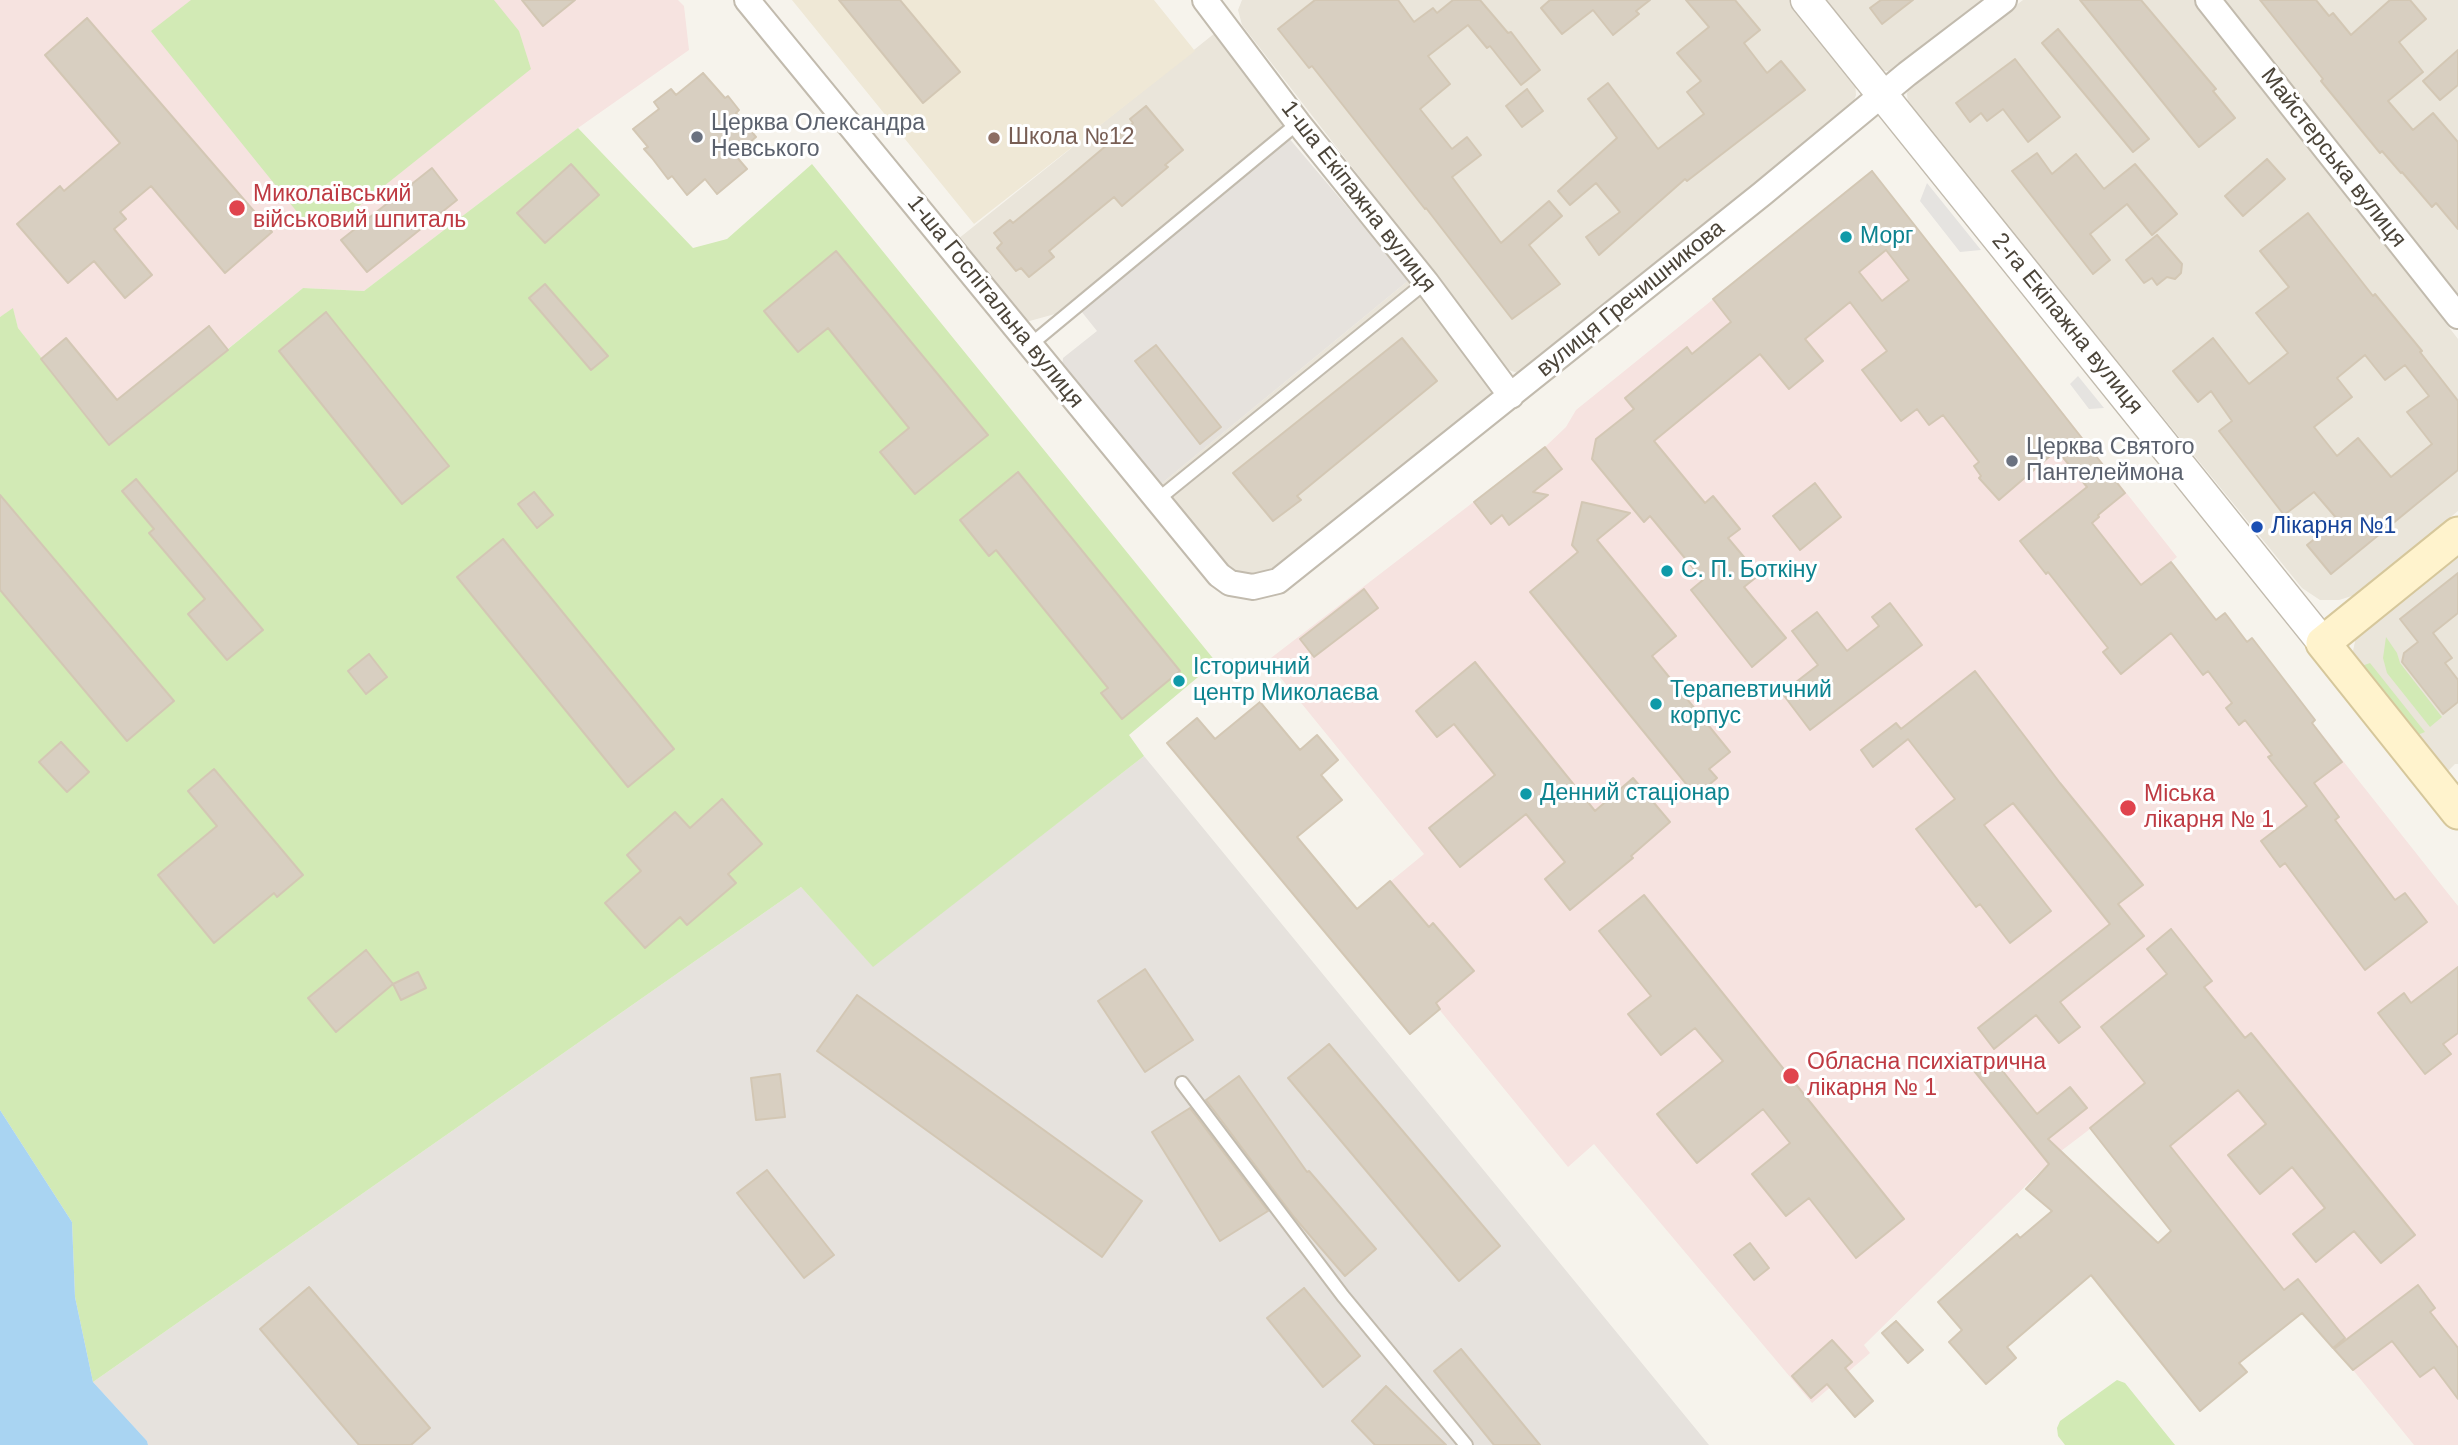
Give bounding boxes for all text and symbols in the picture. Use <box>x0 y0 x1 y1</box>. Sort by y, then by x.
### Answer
street label: Майстерська вулиця <box>2254 63 2412 253</box>
street label: 1-ша Екіпажна вулиця <box>1275 96 1441 298</box>
place label: Церква Олександра Невського <box>711 110 925 164</box>
place label: Школа №12 <box>1008 124 1135 152</box>
marker: Церква Олександра Невського <box>689 129 705 145</box>
marker: Школа №12 <box>986 130 1002 146</box>
place label: Миколаївський військовий шпиталь <box>253 181 466 235</box>
street label: 1-ша Госпітальна вулиця <box>901 190 1089 414</box>
marker: Миколаївський військовий шпиталь <box>227 198 247 218</box>
street label: вулиця Гречишникова <box>1532 215 1730 383</box>
place label: Морг <box>1860 223 1913 251</box>
street label: 2-га Екіпажна вулиця <box>1985 228 2149 420</box>
marker: Морг <box>1838 229 1854 245</box>
place label: Церква Святого Пантелеймона <box>2026 434 2195 488</box>
marker: Церква Святого Пантелеймона <box>2004 453 2020 469</box>
place label: Лікарня №1 <box>2271 513 2396 541</box>
marker: Лікарня №1 <box>2249 519 2265 535</box>
place label: С. П. Боткіну <box>1681 557 1817 585</box>
marker: С. П. Боткіну <box>1659 563 1675 579</box>
place label: Історичний центр Миколаєва <box>1193 654 1378 708</box>
marker: Історичний центр Миколаєва <box>1171 673 1187 689</box>
place label: Терапевтичний корпус <box>1670 677 1832 731</box>
marker: Терапевтичний корпус <box>1648 696 1664 712</box>
place label: Денний стаціонар <box>1540 780 1730 808</box>
place label: Міська лікарня № 1 <box>2144 781 2274 835</box>
marker: Денний стаціонар <box>1518 786 1534 802</box>
marker: Міська лікарня № 1 <box>2118 798 2138 818</box>
place label: Обласна психіатрична лікарня № 1 <box>1807 1049 2046 1103</box>
marker: Обласна психіатрична лікарня № 1 <box>1781 1066 1801 1086</box>

